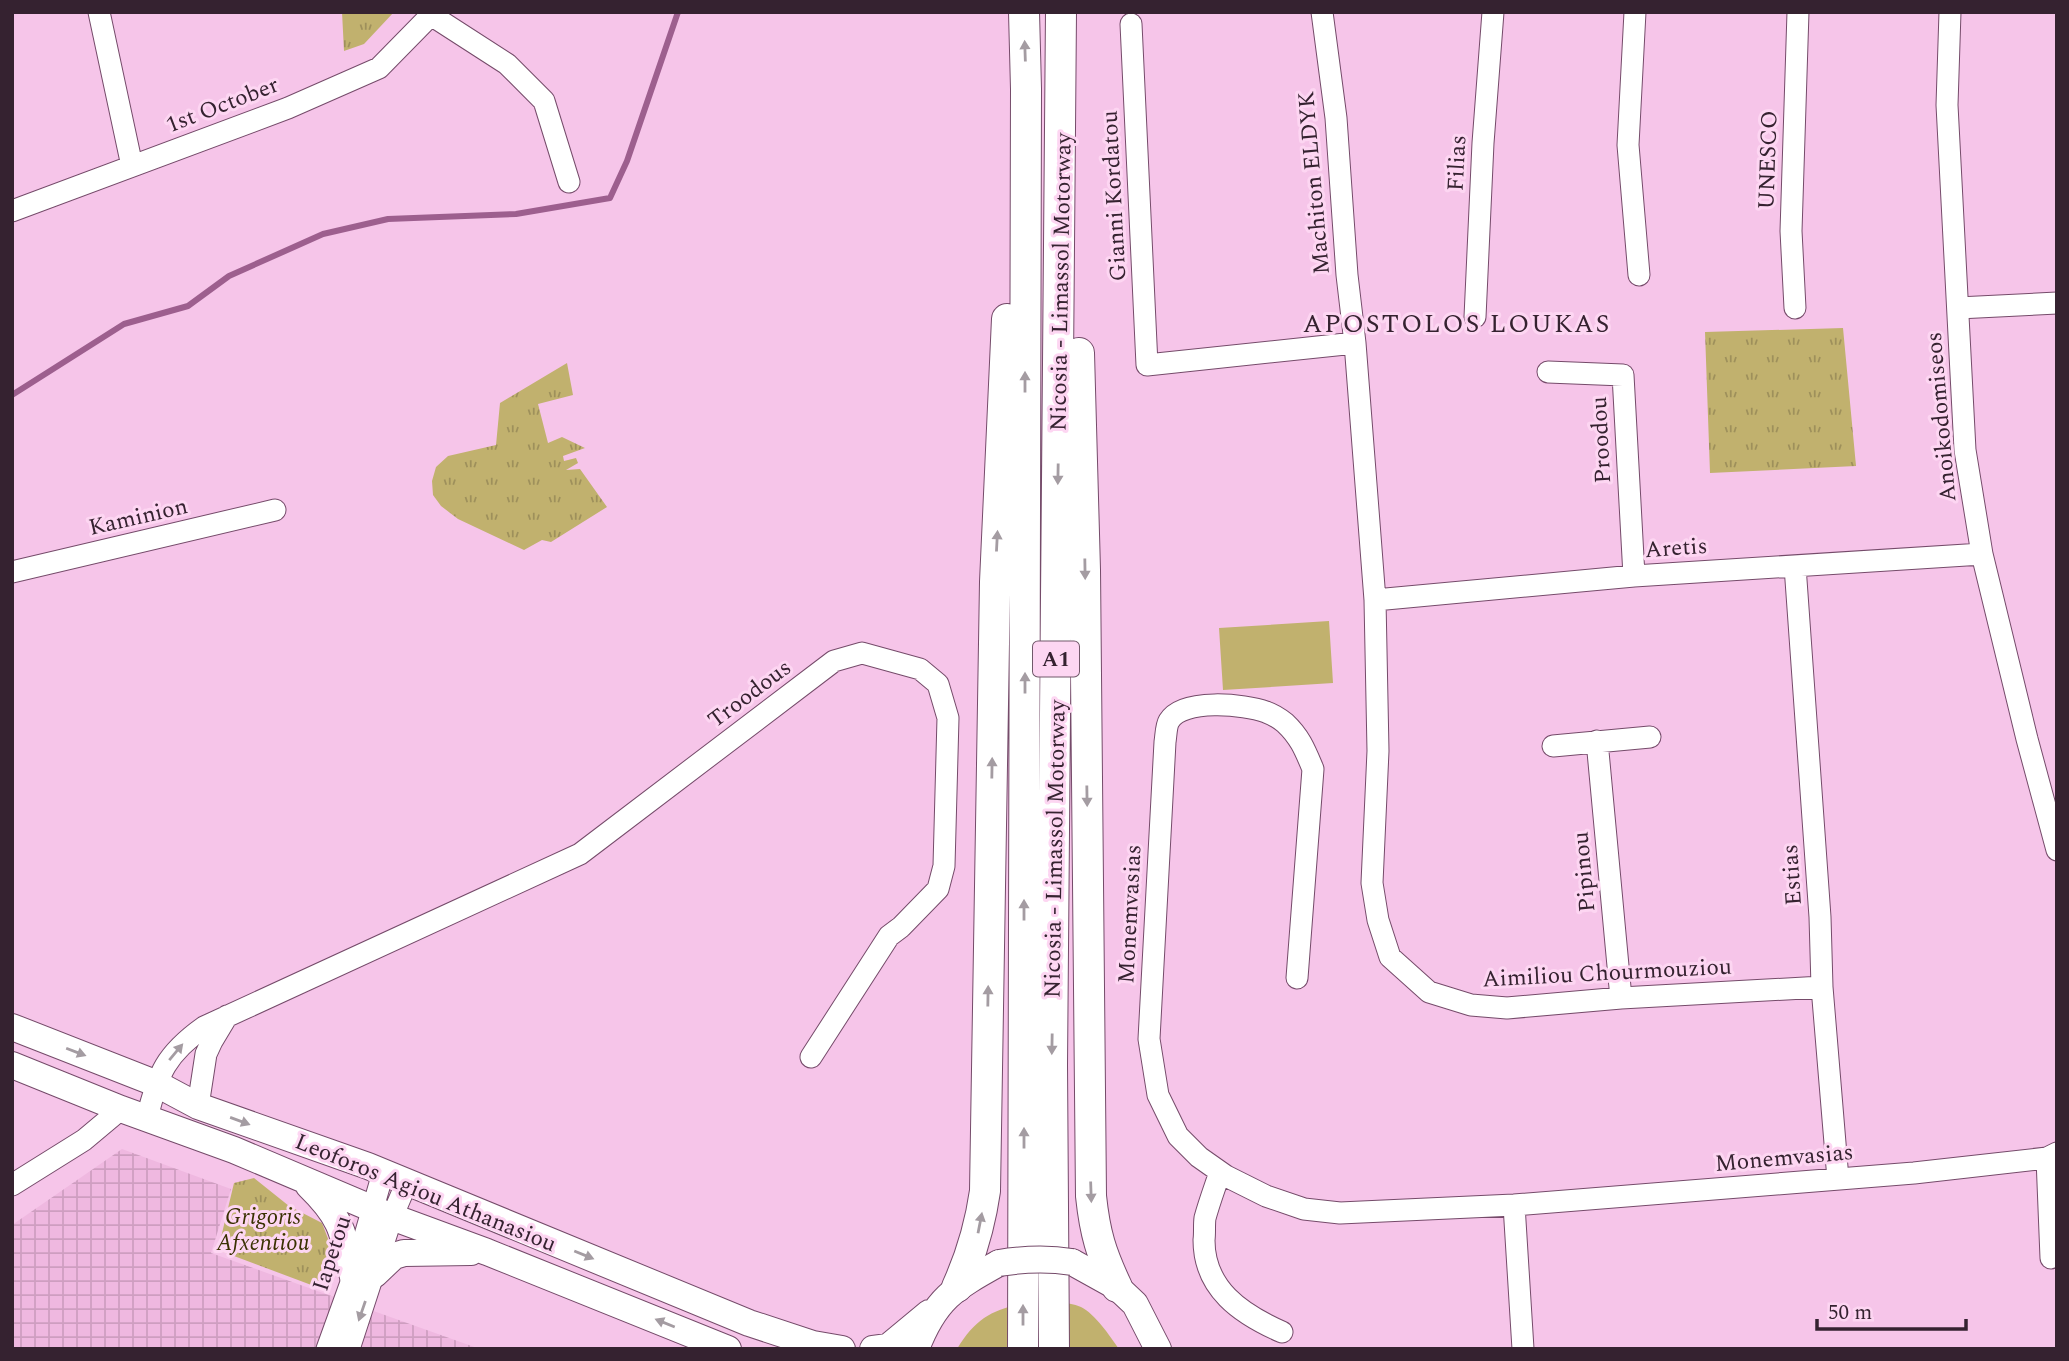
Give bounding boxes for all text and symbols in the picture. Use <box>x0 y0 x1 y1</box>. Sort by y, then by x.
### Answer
one-way arrow <box>1019 40 1030 62</box>
street label: 1st October <box>161 68 284 143</box>
street label: Machiton ELDYK <box>1289 89 1340 276</box>
street label: Gianni Kordatou <box>1093 110 1136 282</box>
street label: UNESCO <box>1749 110 1788 210</box>
street label: Nicosia - Limassol Motorway <box>1041 132 1082 432</box>
street label: Filias <box>1439 134 1476 192</box>
district label: APOSTOLOS LOUKAS <box>1303 304 1611 344</box>
street label: Anoikodomiseos <box>1917 330 1966 503</box>
one-way arrow <box>1019 370 1031 392</box>
street label: Proodou <box>1582 396 1621 484</box>
one-way arrow <box>1052 463 1064 485</box>
street label: Kaminion <box>85 489 191 546</box>
street label: Aretis <box>1644 529 1709 568</box>
one-way arrow <box>991 530 1002 552</box>
one-way arrow <box>1079 558 1091 580</box>
road number: A1 <box>1033 642 1079 676</box>
street label: Troodous <box>701 651 799 737</box>
one-way arrow <box>1019 671 1031 693</box>
street label: Nicosia - Limassol Motorway <box>1035 699 1076 999</box>
one-way arrow <box>986 757 998 779</box>
one-way arrow <box>1081 786 1093 808</box>
street label: Pipinou <box>1564 830 1605 914</box>
street label: Estias <box>1773 843 1812 907</box>
street label: Monemvasias <box>1109 844 1152 984</box>
one-way arrow <box>1018 899 1030 921</box>
street label: Aimiliou Chourmouziou <box>1482 949 1733 998</box>
one-way arrow <box>983 984 994 1006</box>
one-way arrow <box>1046 1033 1058 1055</box>
one-way arrow <box>168 1043 184 1061</box>
one-way arrow <box>65 1047 86 1058</box>
one-way arrow <box>229 1116 250 1127</box>
street label: Leoforos Agiou Athanasiou <box>289 1125 562 1262</box>
one-way arrow <box>1018 1126 1030 1148</box>
street label: Monemvasias <box>1713 1135 1855 1182</box>
one-way arrow <box>1086 1181 1097 1203</box>
park label: Grigoris Afxentiou <box>215 1200 310 1261</box>
street label: Iapetou <box>304 1211 361 1296</box>
one-way arrow <box>974 1212 985 1234</box>
one-way arrow <box>573 1250 594 1261</box>
scale bar <box>1817 1288 1966 1332</box>
text: 50 m <box>1828 1297 1872 1329</box>
one-way arrow <box>356 1301 367 1322</box>
one-way arrow <box>1017 1303 1029 1325</box>
one-way arrow <box>654 1318 675 1329</box>

